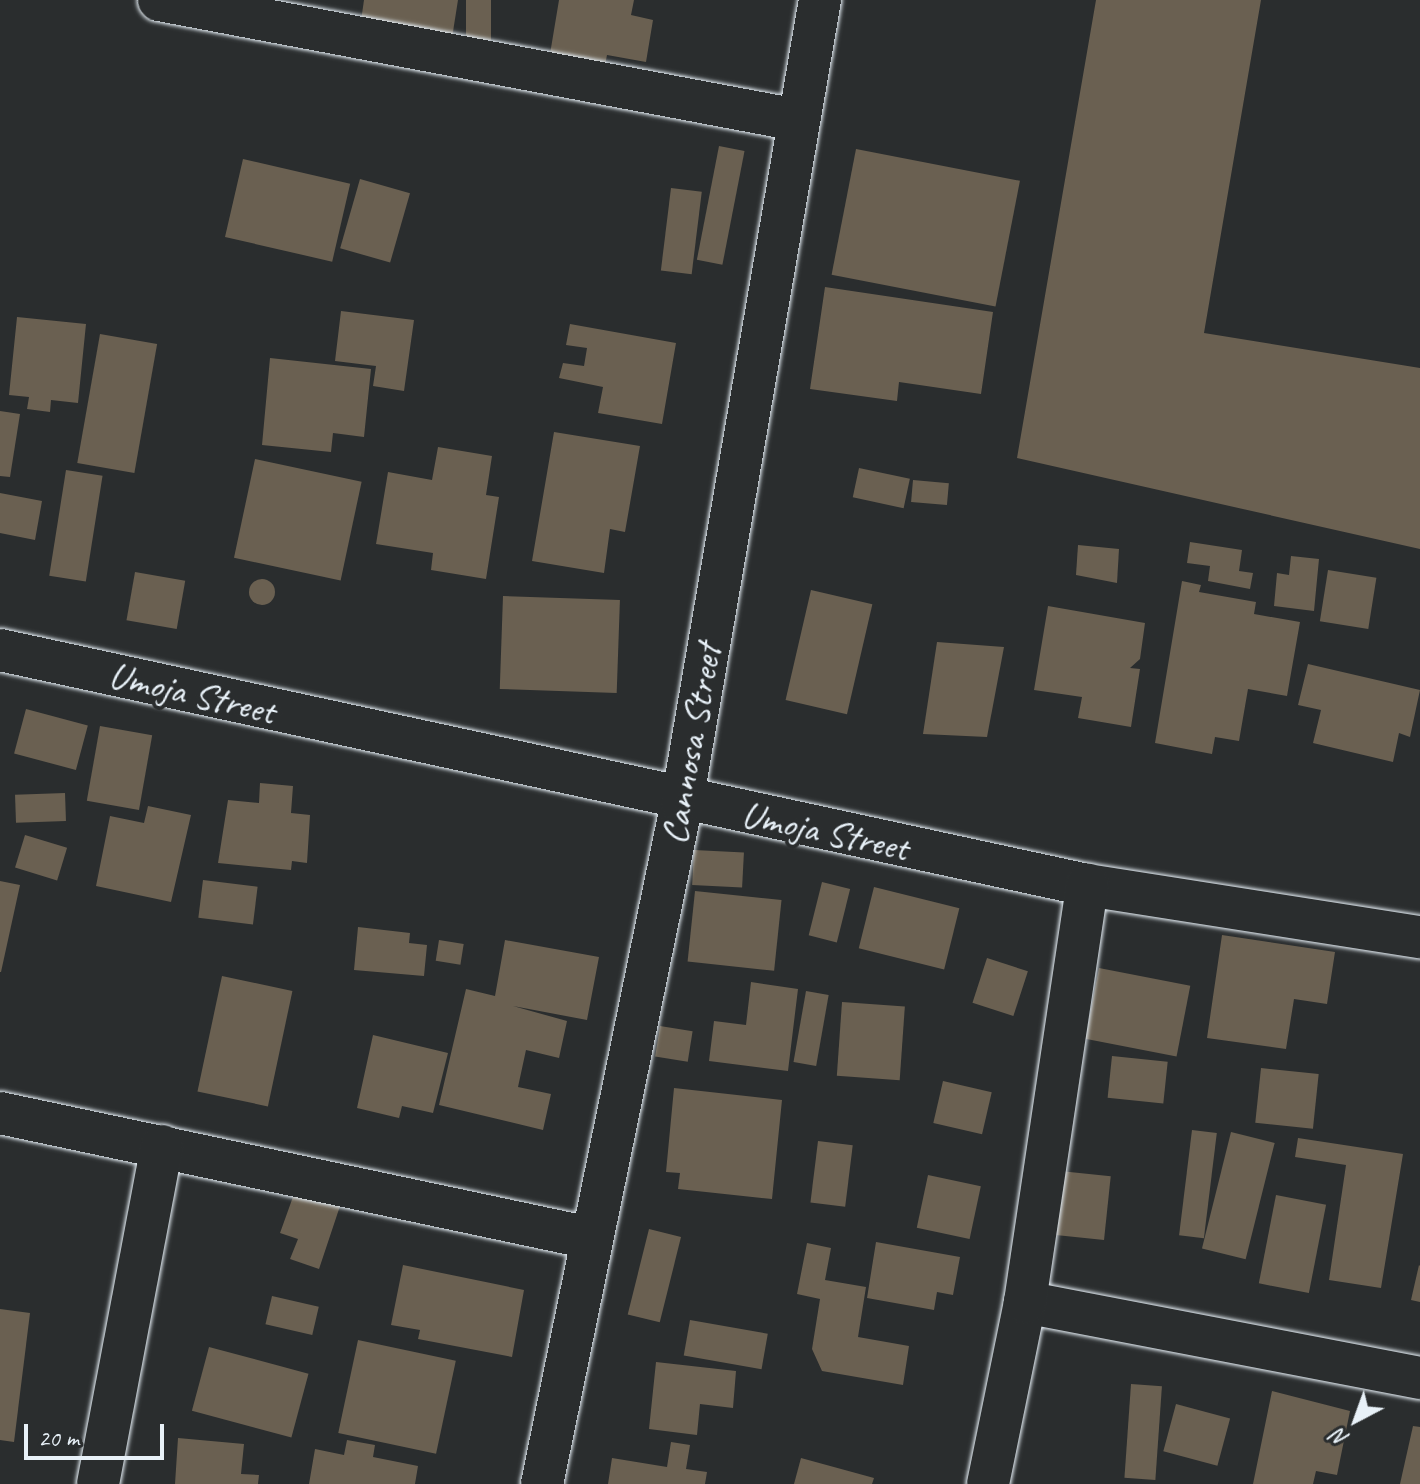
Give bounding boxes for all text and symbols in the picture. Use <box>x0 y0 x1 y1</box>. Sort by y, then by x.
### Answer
street label: Cannosa Street <box>651 640 731 848</box>
street label: Umoja Street <box>104 652 280 734</box>
street label: Umoja Street <box>737 791 913 871</box>
north arrow <box>1316 1380 1396 1460</box>
scale bar <box>28 1408 168 1458</box>
text: 20 m <box>38 1423 79 1453</box>
text: N <box>1326 1423 1355 1453</box>

